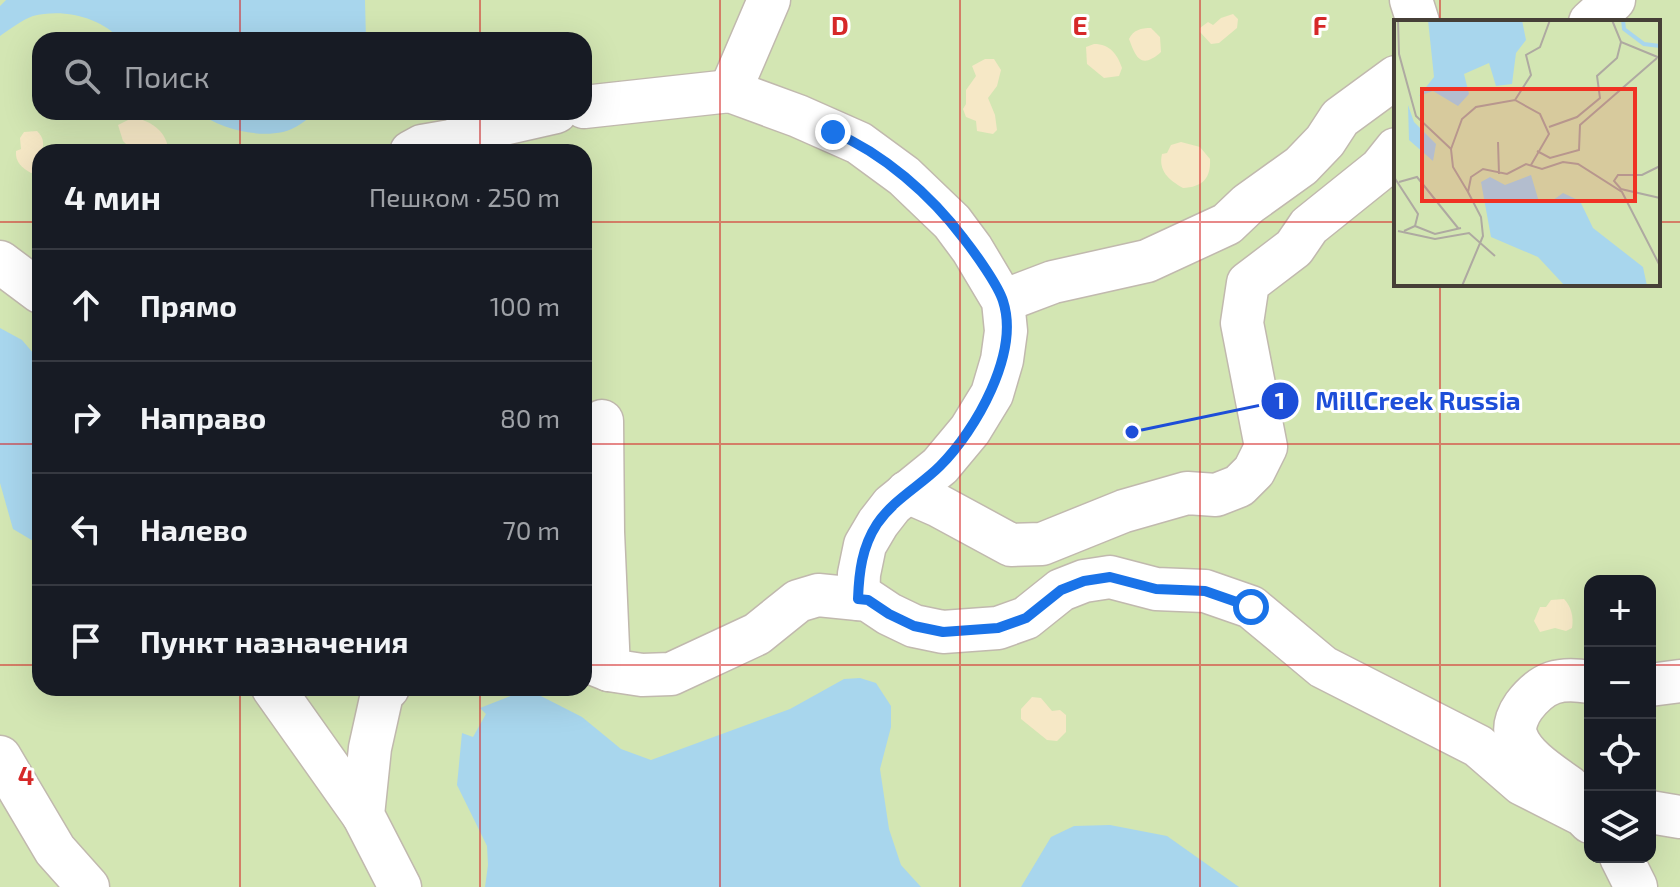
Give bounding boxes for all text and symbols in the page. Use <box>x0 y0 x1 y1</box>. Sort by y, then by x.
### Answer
text: D <box>831 9 849 40</box>
text: E <box>1072 9 1088 40</box>
text: F <box>1313 9 1327 40</box>
inset map <box>1394 20 1660 286</box>
search box <box>32 32 592 120</box>
icon: search <box>60 54 104 98</box>
text: Поиск <box>124 58 210 94</box>
route end <box>815 114 851 150</box>
text: 4 мин <box>64 176 161 217</box>
text: Пешком · 250 m <box>369 181 560 212</box>
icon: ahead <box>64 283 108 327</box>
text: Прямо <box>140 287 237 323</box>
text: 100 m <box>490 290 560 321</box>
callout: MillCreek Russia <box>1260 376 1537 426</box>
text: MillCreek Russia <box>1315 384 1521 415</box>
text: 1 <box>1275 385 1285 414</box>
icon: right <box>64 395 108 439</box>
text: Направо <box>140 399 266 435</box>
text: 80 m <box>500 402 560 433</box>
icon: left <box>64 507 108 551</box>
text: Налево <box>140 511 248 547</box>
text: 70 m <box>502 514 560 545</box>
map controls <box>1584 575 1656 863</box>
button: + <box>1584 575 1656 647</box>
route start <box>1233 589 1269 625</box>
icon: arrive <box>64 619 108 663</box>
text: Пункт назначения <box>140 623 408 659</box>
button: − <box>1584 647 1656 719</box>
button: locate <box>1584 719 1656 791</box>
text: 4 <box>18 759 34 790</box>
button: layers <box>1584 791 1656 863</box>

